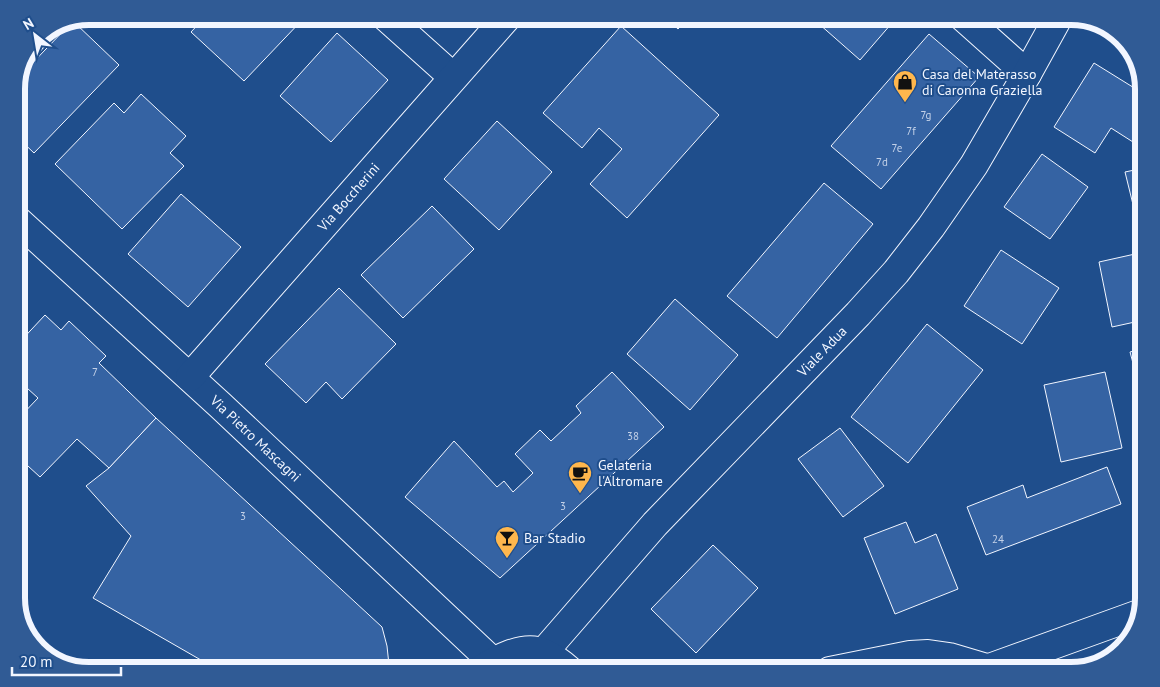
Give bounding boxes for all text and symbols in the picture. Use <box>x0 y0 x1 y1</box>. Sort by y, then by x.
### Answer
north arrow <box>10 10 60 60</box>
text: N <box>20 14 37 34</box>
place label: Casa del Materasso di Caronna Graziella <box>922 65 1043 99</box>
shop icon: Casa del Materasso di Caronna Graziella <box>892 69 918 103</box>
house number: 7g <box>920 108 932 122</box>
house number: 7f <box>906 124 916 138</box>
house number: 7e <box>892 141 903 155</box>
house number: 7d <box>876 155 888 169</box>
street label: Via Boccherini <box>313 159 384 236</box>
street label: Viale Adua <box>793 322 850 381</box>
house number: 7 <box>92 365 98 379</box>
street label: Via Pietro Mascagni <box>206 391 305 486</box>
house number: 38 <box>627 429 639 443</box>
place label: Gelateria l'Altromare <box>598 456 663 490</box>
cafe icon: Gelateria l'Altromare <box>567 460 593 494</box>
house number: 3 <box>560 499 566 513</box>
house number: 3 <box>240 509 246 523</box>
bar icon: Bar Stadio <box>494 525 520 559</box>
place label: Bar Stadio <box>524 529 586 547</box>
house number: 24 <box>992 532 1004 546</box>
scale bar <box>12 644 121 676</box>
text: 20 m <box>20 652 53 671</box>

